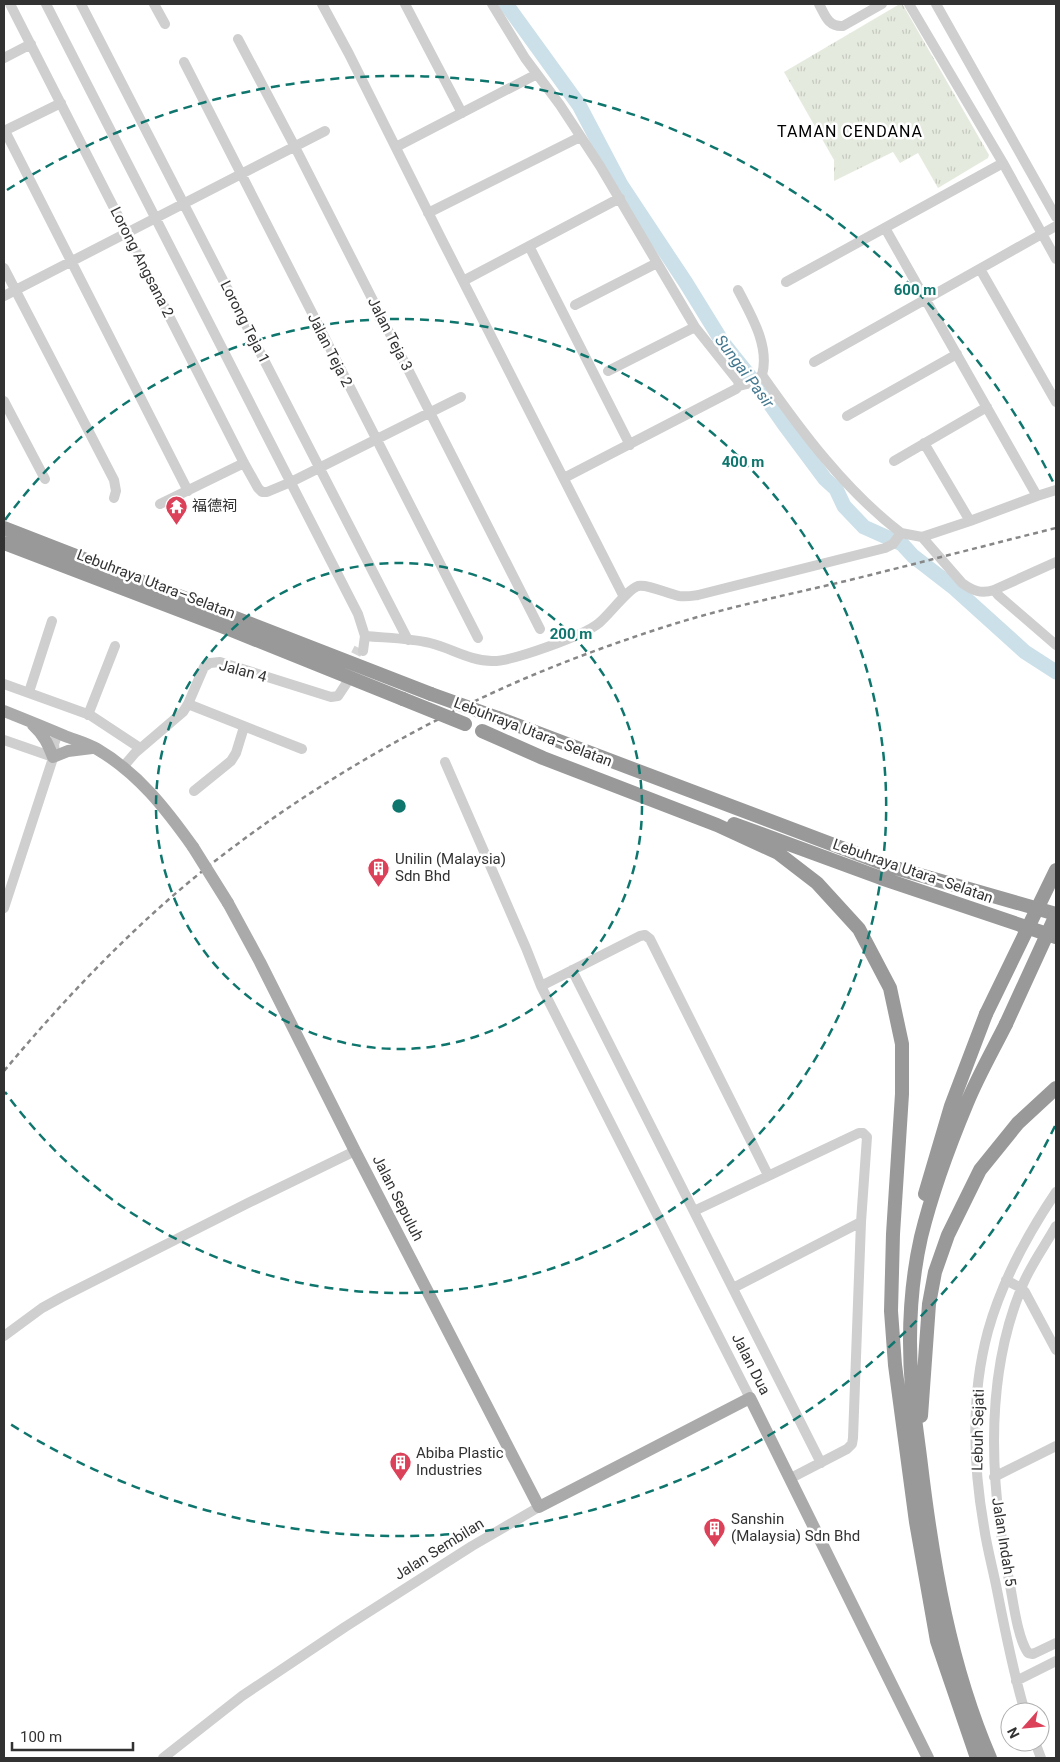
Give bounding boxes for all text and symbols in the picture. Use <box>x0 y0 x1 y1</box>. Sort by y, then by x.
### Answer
district label: TAMAN CENDANA <box>777 122 923 141</box>
street label: Lorong Angsana 2 <box>106 204 178 320</box>
street label: Lorong Teja 1 <box>216 278 274 366</box>
text: 600 m <box>894 281 936 299</box>
street label: Jalan Teja 3 <box>364 294 416 374</box>
street label: Jalan Teja 2 <box>304 310 356 390</box>
water label: Sungai Pasir <box>711 331 779 412</box>
text: 400 m <box>722 453 764 471</box>
temple icon: 福德祠 <box>164 494 188 525</box>
place label: 福德祠 <box>192 497 237 515</box>
street label: Lebuhraya Utara–Selatan <box>74 545 238 623</box>
text: 200 m <box>550 625 592 643</box>
street label: Jalan 4 <box>217 656 269 686</box>
street label: Lebuhraya Utara–Selatan <box>451 693 615 771</box>
centre of rings <box>390 797 408 815</box>
street label: Lebuhraya Utara–Selatan <box>831 835 995 907</box>
place label: Unilin (Malaysia) Sdn Bhd <box>395 850 506 885</box>
building icon: Unilin (Malaysia) Sdn Bhd <box>367 856 391 887</box>
street label: Jalan Sepuluh <box>369 1152 427 1244</box>
street label: Jalan Dua <box>728 1330 774 1398</box>
street label: Lebuh Sejati <box>968 1389 988 1471</box>
place label: Abiba Plastic Industries <box>416 1444 504 1479</box>
building icon: Abiba Plastic Industries <box>388 1450 412 1481</box>
street label: Jalan Indah 5 <box>988 1496 1020 1588</box>
place label: Sanshin (Malaysia) Sdn Bhd <box>731 1510 860 1545</box>
street label: Jalan Sembilan <box>391 1514 487 1584</box>
building icon: Sanshin (Malaysia) Sdn Bhd <box>703 1516 727 1547</box>
north arrow <box>1000 1702 1050 1752</box>
scale bar <box>12 1720 134 1752</box>
text: N <box>1004 1725 1023 1741</box>
text: 100 m <box>20 1728 62 1746</box>

